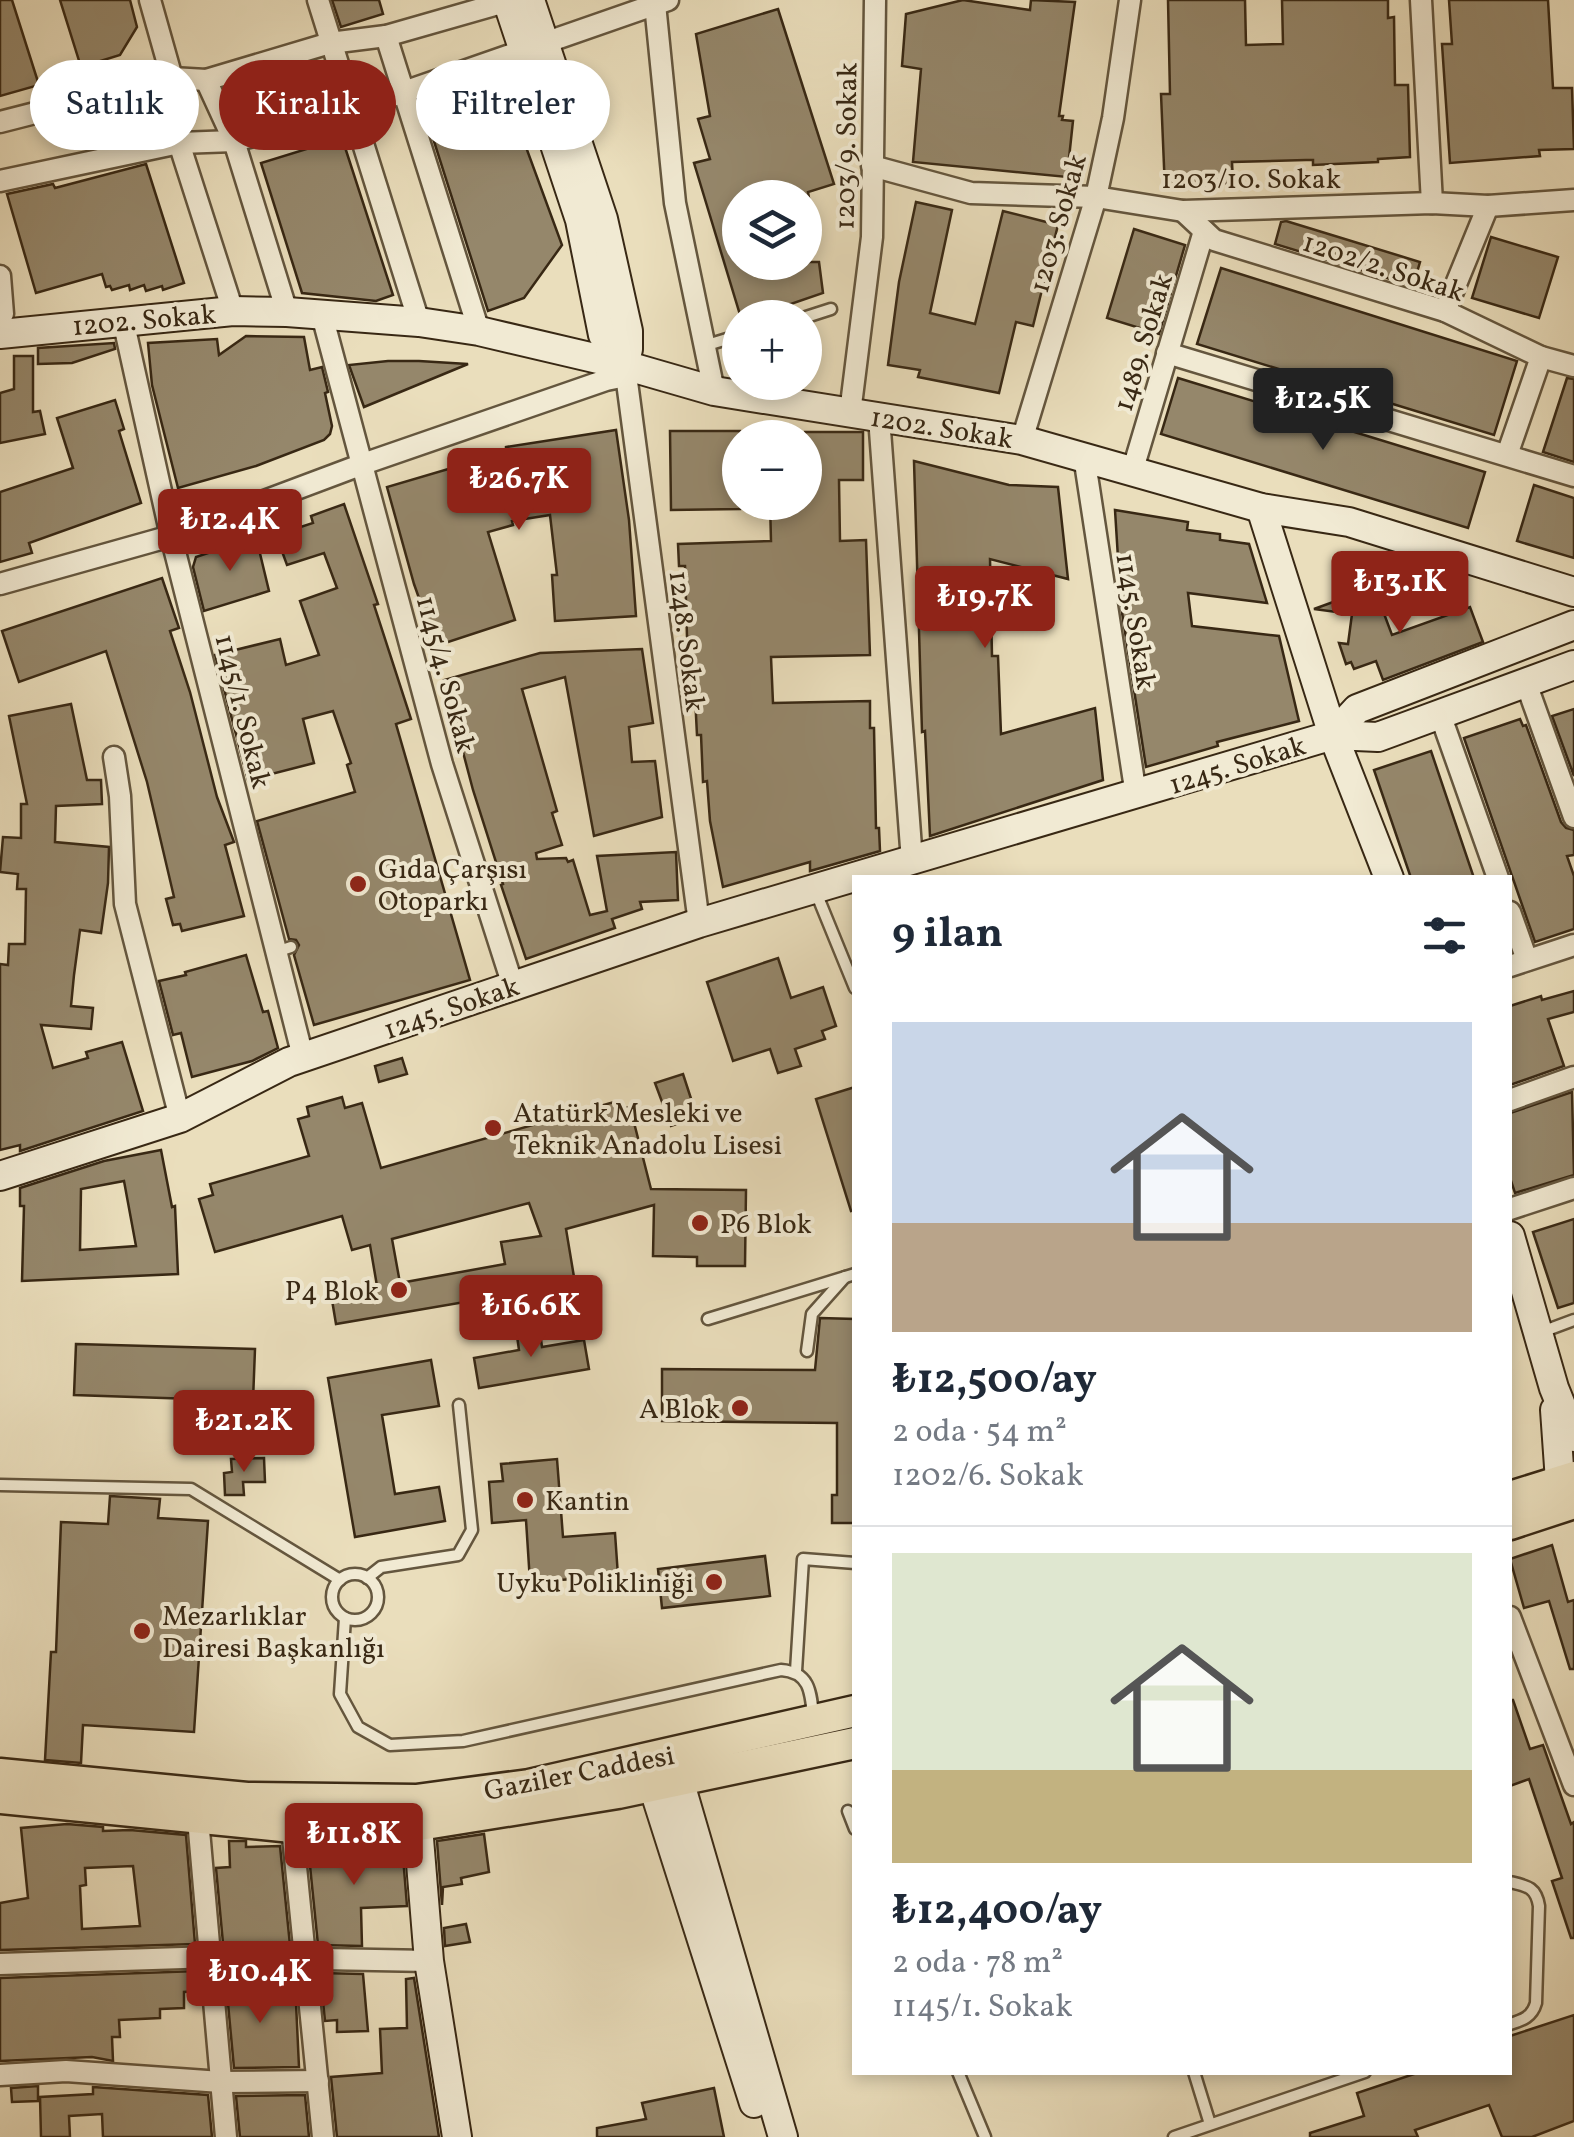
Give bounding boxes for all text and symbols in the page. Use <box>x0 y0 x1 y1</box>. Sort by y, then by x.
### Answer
chip: Satılık <box>30 60 199 150</box>
chip: Kiralık <box>219 60 396 150</box>
chip: Filtreler <box>416 60 610 150</box>
street label: 1203/9. Sokak <box>827 62 868 230</box>
street label: 1203. Sokak <box>1021 150 1098 298</box>
street label: 1203/10. Sokak <box>1161 161 1341 200</box>
map controls <box>722 180 822 520</box>
button: layers <box>722 180 822 280</box>
street label: 1202/2. Sokak <box>1297 224 1469 313</box>
street label: 1489. Sokak <box>1105 269 1184 417</box>
street label: 1202. Sokak <box>71 296 218 347</box>
button: + <box>722 300 822 400</box>
pin: ₺12.5K <box>1242 368 1404 453</box>
text: ₺12.5K <box>1275 378 1371 422</box>
street label: 1202. Sokak <box>867 399 1016 460</box>
button: − <box>722 420 822 520</box>
pin: ₺26.7K <box>438 448 600 533</box>
text: ₺26.7K <box>469 458 569 502</box>
pin: ₺12.4K <box>149 489 311 574</box>
text: ₺12.4K <box>180 499 280 543</box>
street label: 1145. Sokak <box>1104 550 1165 693</box>
pin: ₺13.1K <box>1319 551 1481 636</box>
text: ₺13.1K <box>1353 561 1447 605</box>
pin: ₺19.7K <box>904 566 1066 651</box>
street label: 1248. Sokak <box>657 568 714 714</box>
text: ₺19.7K <box>937 576 1033 620</box>
street label: 1145/4. Sokak <box>405 592 484 758</box>
street label: 1145/1. Sokak <box>204 630 280 793</box>
street label: 1245. Sokak <box>1165 727 1311 806</box>
place label: Gıda Çarşısı Otoparkı <box>378 851 527 922</box>
marker: Gıda Çarşısı Otoparkı <box>347 873 369 895</box>
text: 9 ilan <box>892 906 1003 965</box>
icon: filters <box>1417 908 1472 963</box>
street label: 1245. Sokak <box>379 968 525 1051</box>
icon: home <box>1092 1087 1272 1267</box>
place label: Atatürk Mesleki ve Teknik Anadolu Lisesi <box>513 1095 782 1166</box>
marker: Atatürk Mesleki ve Teknik Anadolu Lisesi <box>482 1117 504 1139</box>
place label: P6 Blok <box>720 1206 812 1245</box>
marker: P6 Blok <box>689 1212 711 1234</box>
place label: P4 Blok <box>285 1273 379 1312</box>
pin: ₺16.6K <box>450 1275 612 1360</box>
marker: P4 Blok <box>388 1279 410 1301</box>
text: ₺16.6K <box>481 1285 581 1329</box>
text: ₺12,500/ay <box>892 1352 1097 1411</box>
pin: ₺21.2K <box>163 1390 325 1475</box>
place label: A Blok <box>639 1391 720 1430</box>
marker: A Blok <box>729 1397 751 1419</box>
text: ₺21.2K <box>195 1400 293 1444</box>
text: 2 oda · 54 m² <box>892 1411 1067 1455</box>
text: 1202/6. Sokak <box>892 1455 1084 1499</box>
place label: Kantin <box>545 1483 630 1522</box>
marker: Kantin <box>514 1489 536 1511</box>
place label: Uyku Polikliniği <box>496 1565 694 1604</box>
marker: Uyku Polikliniği <box>703 1571 725 1593</box>
place label: Mezarlıklar Dairesi Başkanlığı <box>162 1598 385 1669</box>
icon: home <box>1092 1618 1272 1798</box>
marker: Mezarlıklar Dairesi Başkanlığı <box>131 1620 153 1642</box>
street label: Gaziler Caddesi <box>481 1737 678 1812</box>
pin: ₺11.8K <box>273 1803 435 1888</box>
text: ₺11.8K <box>307 1813 401 1857</box>
text: ₺12,400/ay <box>892 1883 1102 1942</box>
pin: ₺10.4K <box>179 1941 341 2026</box>
text: 2 oda · 78 m² <box>892 1942 1063 1986</box>
text: ₺10.4K <box>208 1951 312 1995</box>
text: 1145/1. Sokak <box>892 1986 1073 2030</box>

